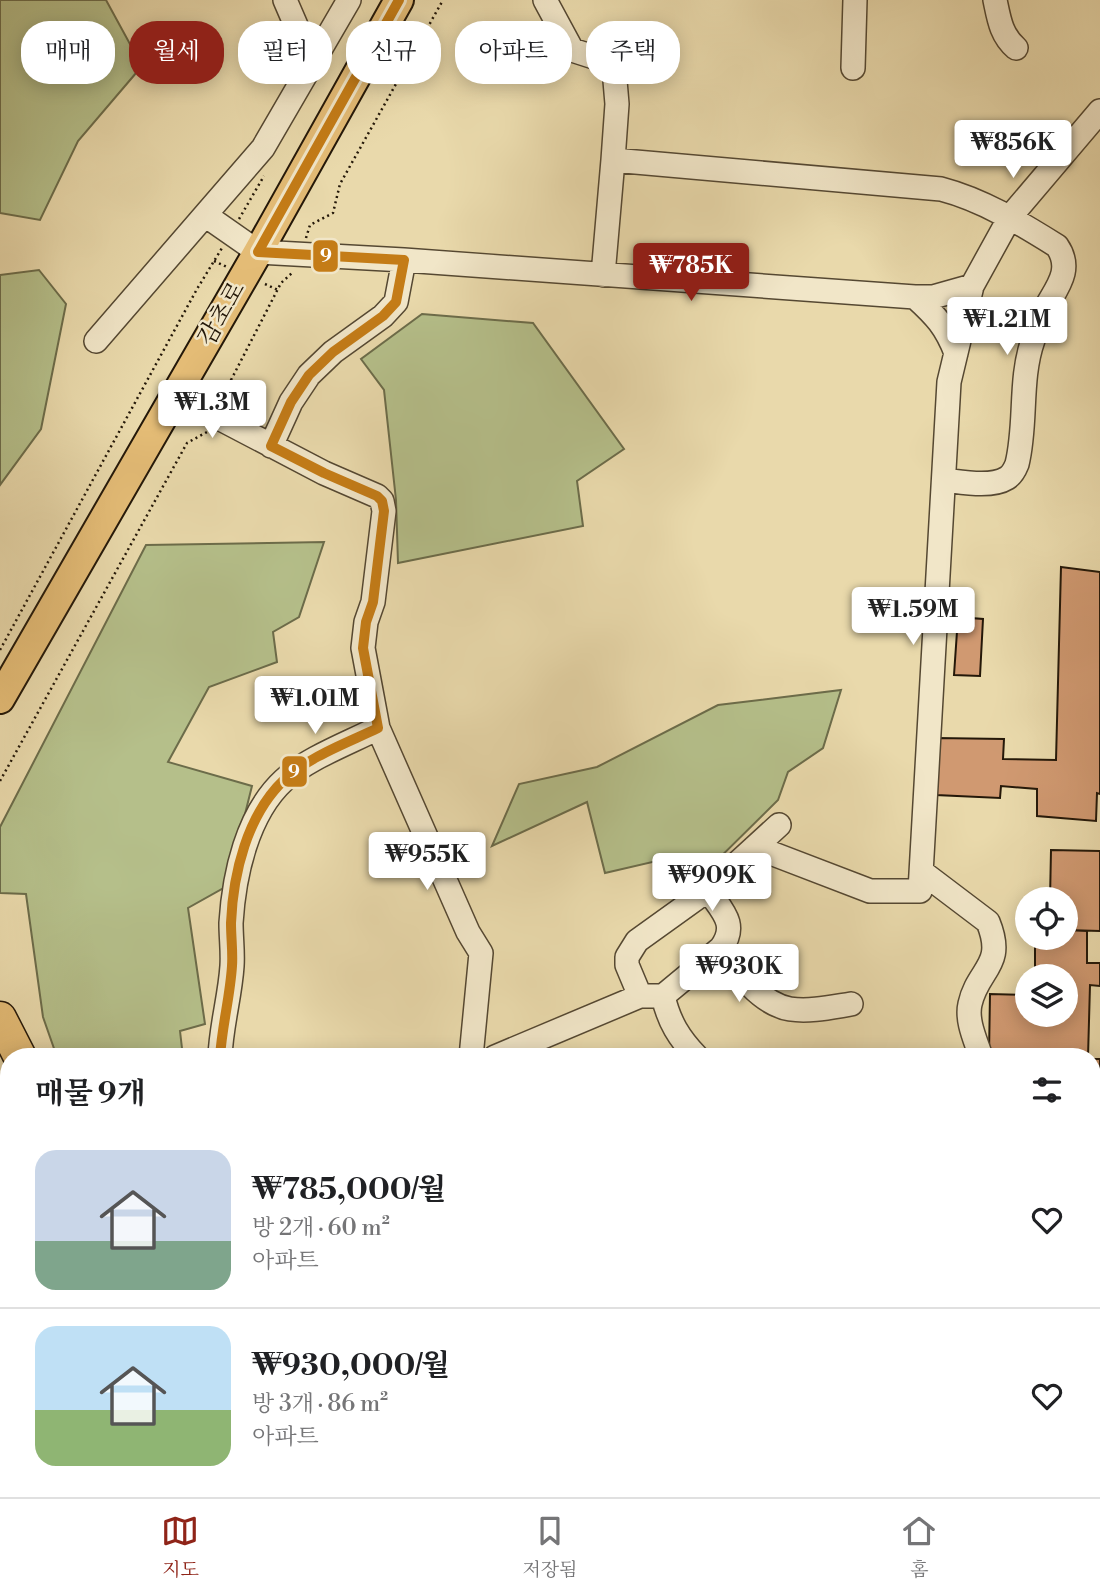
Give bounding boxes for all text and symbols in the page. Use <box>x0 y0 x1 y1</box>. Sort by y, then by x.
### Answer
chip: 매매 <box>21 21 115 84</box>
chip: 월세 <box>129 21 224 84</box>
chip: 필터 <box>238 21 332 84</box>
chip: 신규 <box>346 21 441 84</box>
chip: 아파트 <box>455 21 572 84</box>
chip: 주택 <box>586 21 680 84</box>
pin: ₩856K <box>964 120 1062 180</box>
text: ₩856K <box>970 129 1056 157</box>
line badge: 9 <box>312 239 339 273</box>
text: 9 <box>320 244 332 268</box>
pin: ₩785K <box>642 244 740 303</box>
text: ₩785K <box>649 252 733 280</box>
street label: 감초로 <box>192 276 252 352</box>
pin: ₩1.21M <box>950 298 1064 357</box>
text: ₩1.21M <box>963 306 1051 334</box>
pin: ₩1.3M <box>163 380 261 440</box>
text: ₩1.3M <box>174 389 250 417</box>
pin: ₩1.59M <box>856 588 970 647</box>
text: ₩1.59M <box>868 596 958 624</box>
pin: ₩1.01M <box>258 676 372 736</box>
text: ₩1.01M <box>271 685 359 713</box>
line badge: 9 <box>281 755 308 788</box>
text: 9 <box>288 760 300 784</box>
pin: ₩955K <box>378 832 476 892</box>
text: ₩955K <box>385 841 469 869</box>
pin: ₩909K <box>663 853 761 913</box>
text: ₩909K <box>668 862 756 890</box>
map controls <box>1015 887 1078 1027</box>
button: locate <box>1015 887 1078 950</box>
pin: ₩930K <box>690 944 788 1004</box>
text: ₩930K <box>696 953 782 981</box>
button: layers <box>1015 964 1078 1027</box>
icon: filters <box>1028 1071 1066 1109</box>
text: 매물 9개 <box>35 1075 146 1113</box>
text: ₩785,000/월 <box>252 1171 446 1209</box>
icon: home <box>91 1178 175 1262</box>
icon: heart <box>1028 1201 1066 1239</box>
text: 방 2개 · 60 m² <box>252 1214 390 1242</box>
text: 아파트 <box>252 1247 319 1275</box>
text: ₩930,000/월 <box>252 1347 450 1385</box>
icon: home <box>91 1354 175 1438</box>
icon: heart <box>1028 1377 1066 1415</box>
text: 방 3개 · 86 m² <box>252 1390 388 1418</box>
text: 아파트 <box>252 1423 319 1451</box>
tab: 지도 <box>161 1512 199 1582</box>
tab: 저장됨 <box>522 1512 578 1582</box>
tab: 홈 <box>900 1512 938 1582</box>

